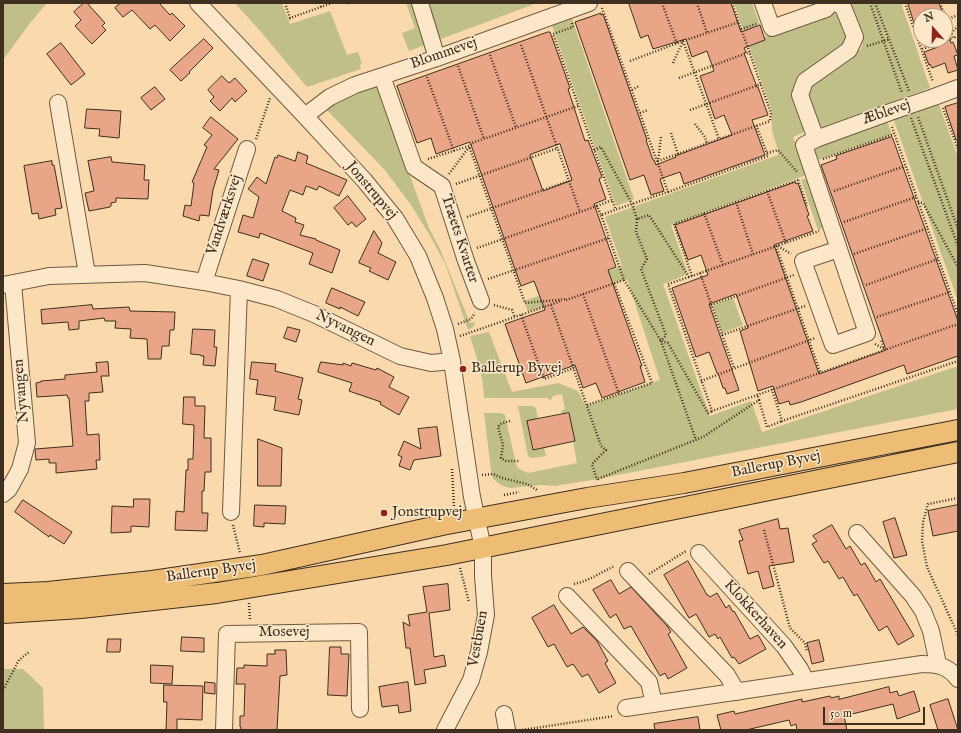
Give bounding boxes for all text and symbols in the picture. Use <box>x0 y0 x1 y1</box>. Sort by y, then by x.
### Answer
north arrow <box>913 8 953 48</box>
text: N <box>922 9 936 26</box>
street label: Blommevej <box>408 34 480 74</box>
street label: Æblevej <box>861 97 913 129</box>
street label: Jonstrupvej <box>341 158 401 224</box>
street label: Vandværksvej <box>204 173 246 257</box>
street label: Træets Kvarter <box>436 192 482 286</box>
street label: Nyvangen <box>312 307 378 351</box>
street label: Nyvangen <box>10 358 34 424</box>
place label: Ballerup Byvej <box>471 360 561 378</box>
marker: Ballerup Byvej <box>458 364 468 374</box>
street label: Ballerup Byvej <box>730 448 822 482</box>
place label: Jonstrupvej <box>392 504 462 522</box>
marker: Jonstrupvej <box>379 508 389 518</box>
street label: Ballerup Byvej <box>165 557 257 587</box>
street label: Klokkerhaven <box>719 577 791 653</box>
street label: Vestbuen <box>465 609 493 669</box>
street label: Mosevej <box>258 624 310 642</box>
scale bar <box>825 699 927 725</box>
text: 50 m <box>830 706 852 721</box>

